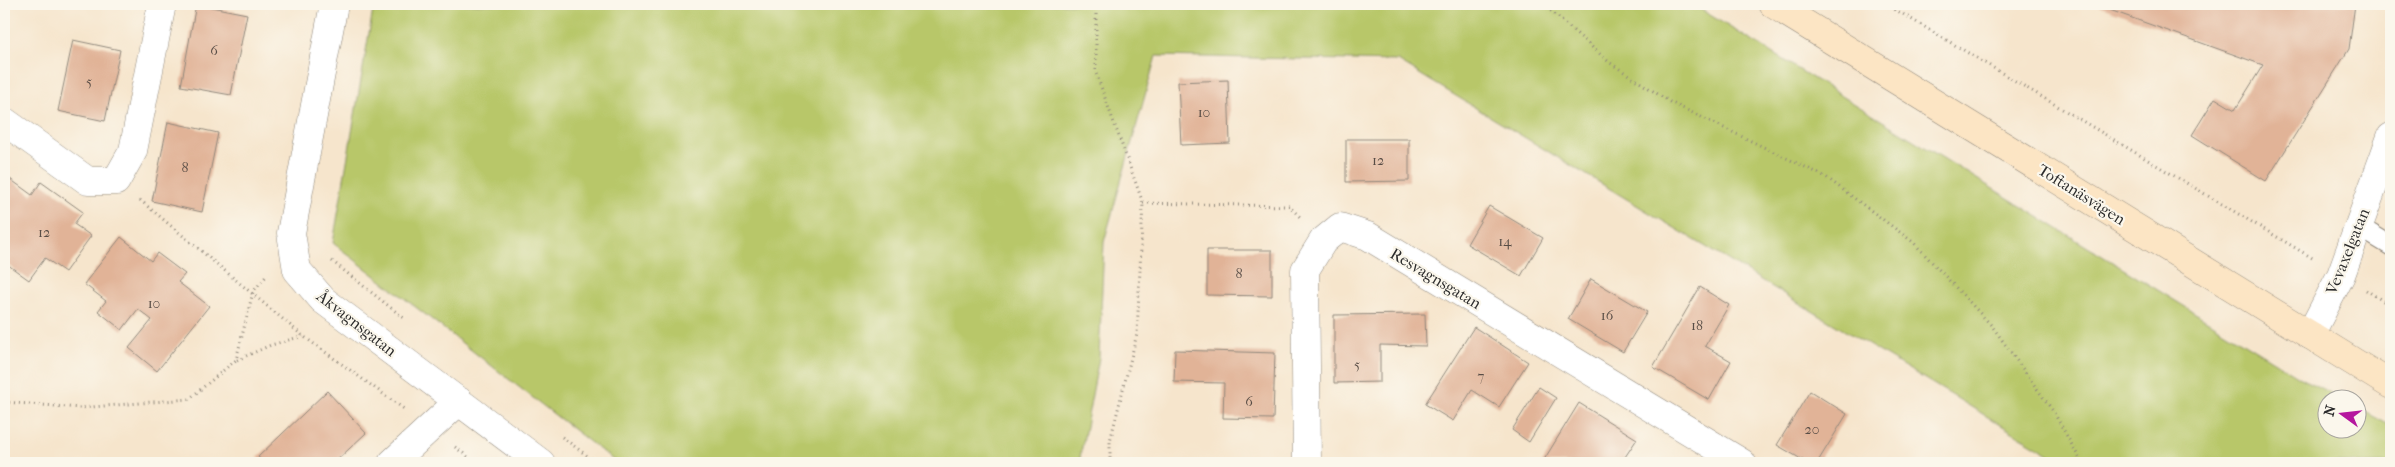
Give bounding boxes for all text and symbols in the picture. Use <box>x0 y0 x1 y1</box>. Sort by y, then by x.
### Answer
house number: 6 <box>210 42 218 59</box>
house number: 5 <box>86 73 92 90</box>
house number: 10 <box>1198 104 1210 121</box>
house number: 12 <box>1372 152 1384 169</box>
house number: 8 <box>181 159 189 176</box>
street label: Toftanäsvägen <box>2035 160 2129 229</box>
street label: Vevaxelgatan <box>2321 205 2374 298</box>
house number: 12 <box>38 224 50 241</box>
house number: 14 <box>1498 233 1512 250</box>
street label: Resvagnsgatan <box>1387 244 1485 313</box>
house number: 8 <box>1235 265 1243 282</box>
street label: Åkvagnsgatan <box>312 285 402 361</box>
house number: 10 <box>148 295 160 312</box>
house number: 16 <box>1601 307 1614 324</box>
house number: 18 <box>1691 317 1703 334</box>
house number: 5 <box>1354 356 1360 373</box>
house number: 7 <box>1478 368 1485 385</box>
north arrow <box>2318 390 2368 440</box>
house number: 6 <box>1245 393 1253 410</box>
text: N <box>2320 403 2340 418</box>
house number: 20 <box>1805 421 1819 438</box>

